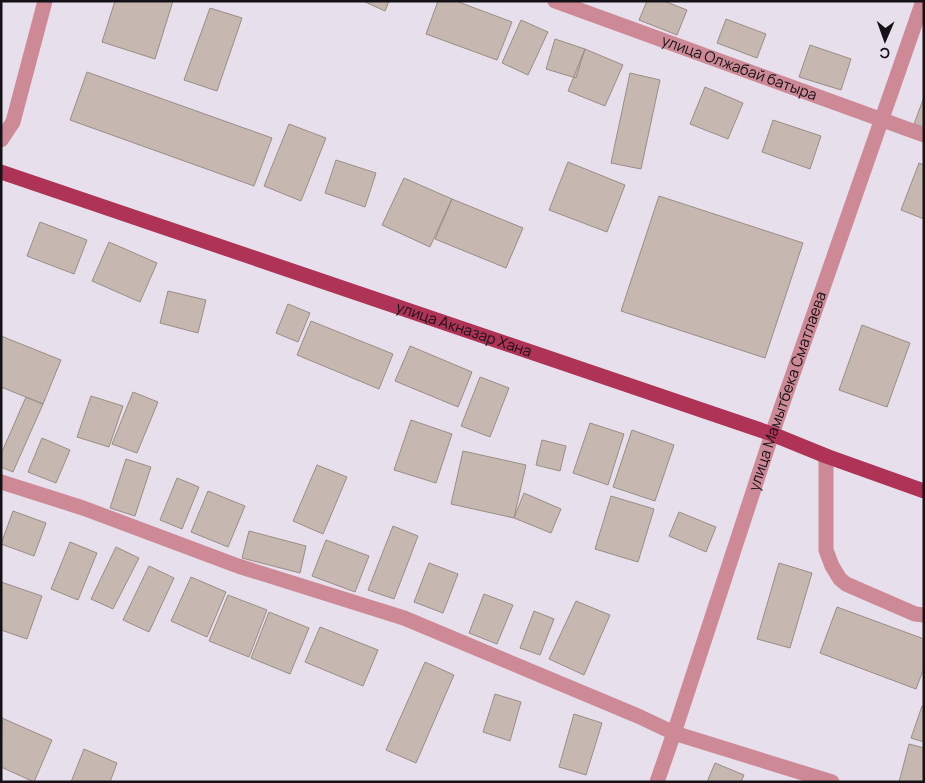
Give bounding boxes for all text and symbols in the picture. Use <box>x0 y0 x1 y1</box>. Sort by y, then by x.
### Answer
north arrow <box>860 15 910 65</box>
street label: улица Олжабай батыра <box>659 30 820 105</box>
text: С <box>879 44 890 63</box>
street label: улица Мамытбека Сматлаева <box>743 288 831 494</box>
street label: улица Акназар Хана <box>394 296 535 362</box>

